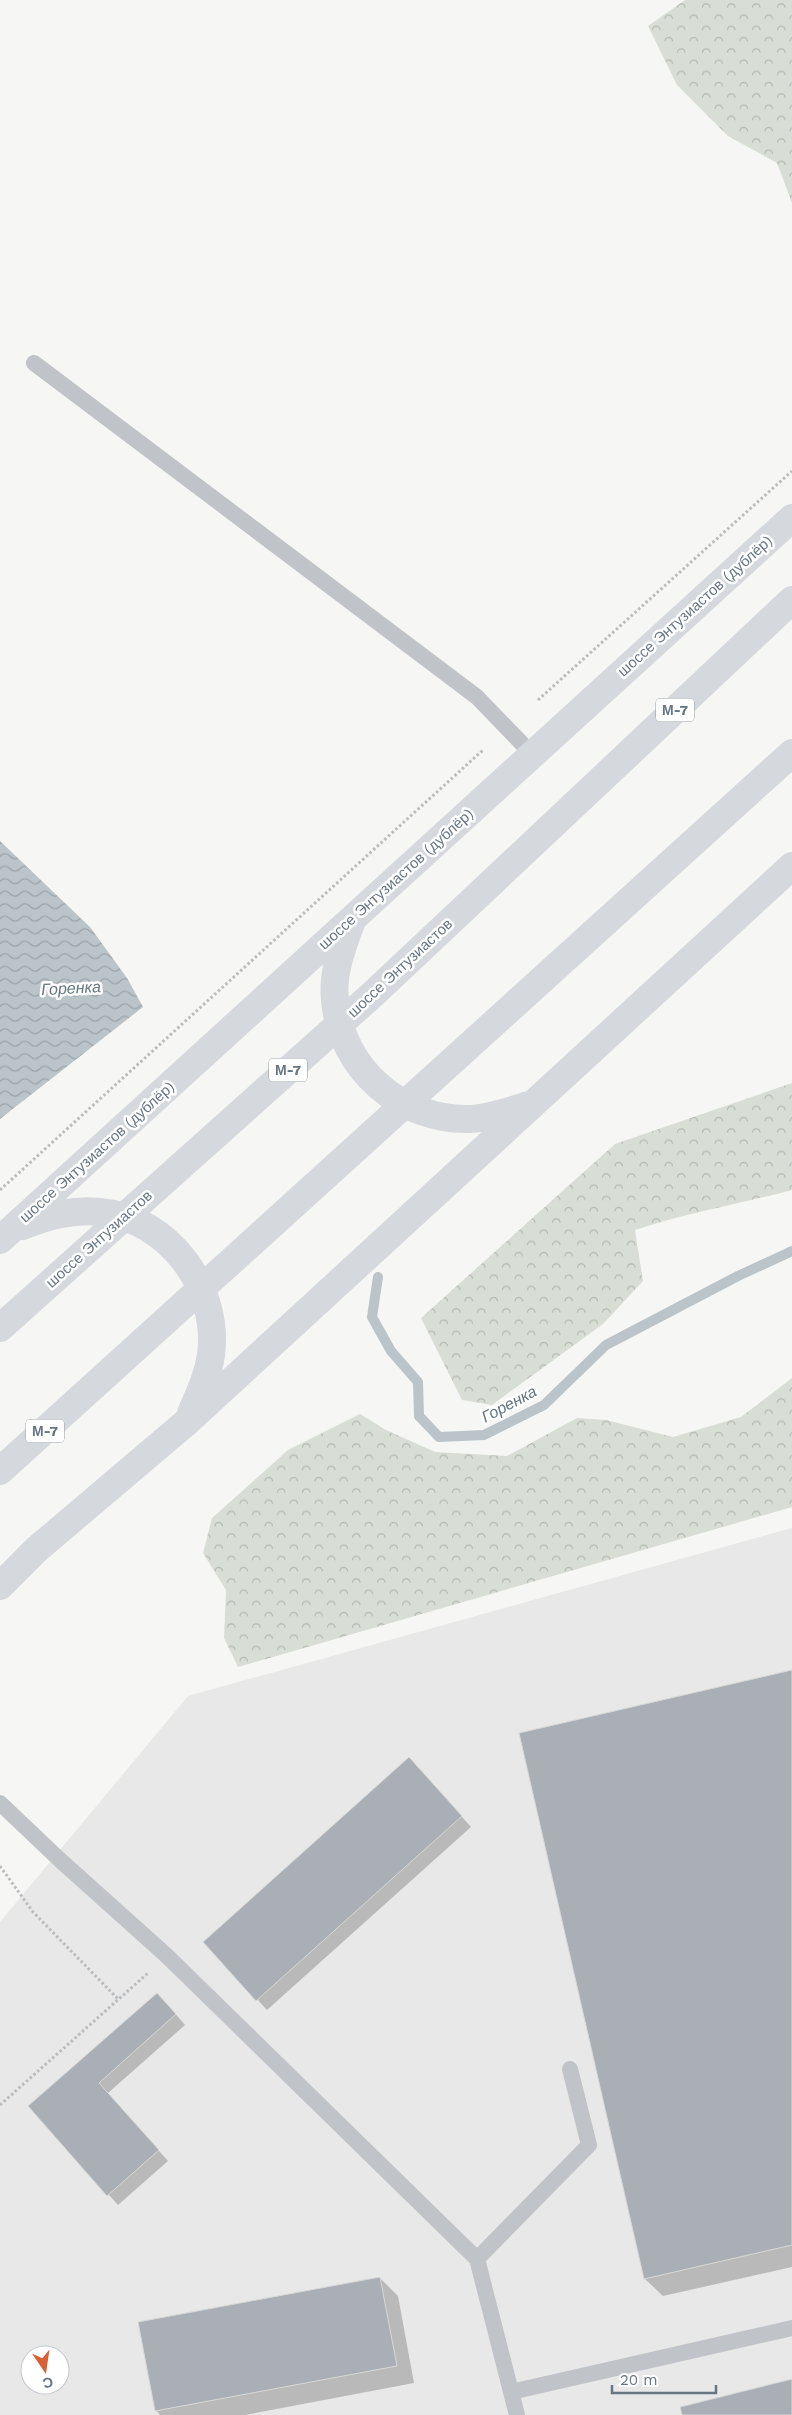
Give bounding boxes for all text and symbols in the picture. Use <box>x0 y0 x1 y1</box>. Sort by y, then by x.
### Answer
street label: шоссе Энтузиастов (дублёр) <box>614 532 776 680</box>
road number: М-7 <box>656 698 694 722</box>
street label: шоссе Энтузиастов (дублёр) <box>315 805 477 953</box>
street label: шоссе Энтузиастов <box>344 915 456 1021</box>
water label: Горенка <box>41 977 101 999</box>
road number: М-7 <box>269 1058 307 1082</box>
street label: шоссе Энтузиастов (дублёр) <box>16 1078 178 1226</box>
street label: шоссе Энтузиастов <box>42 1187 156 1291</box>
water label: Горенка <box>478 1382 540 1426</box>
road number: М-7 <box>26 1420 64 1442</box>
north arrow <box>20 2345 70 2395</box>
scale bar <box>612 2362 716 2394</box>
text: 20 m <box>620 2371 658 2389</box>
text: С <box>41 2374 55 2392</box>

